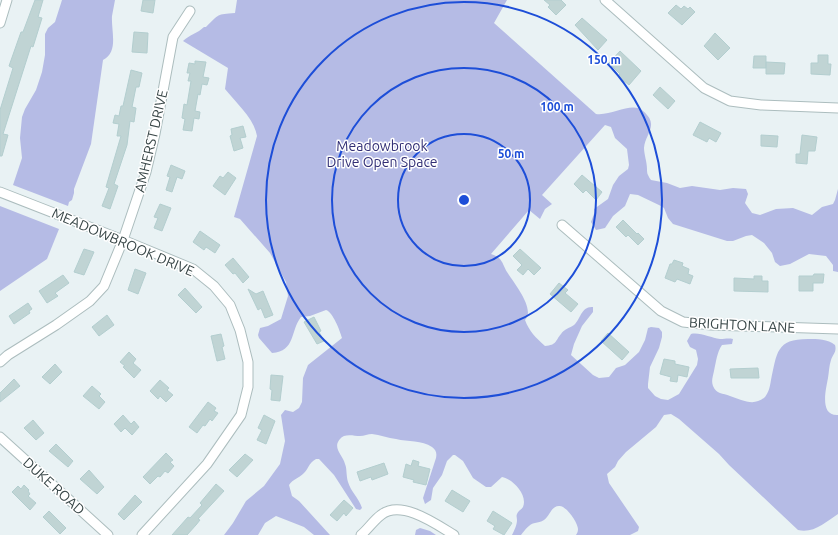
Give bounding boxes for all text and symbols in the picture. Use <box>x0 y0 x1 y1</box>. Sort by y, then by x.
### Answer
text: 150 m <box>587 53 621 66</box>
street label: AMHERST DRIVE <box>131 88 171 194</box>
text: 100 m <box>540 100 574 113</box>
park label: Meadowbrook Drive Open Space <box>326 138 438 170</box>
text: 50 m <box>498 147 524 160</box>
centre of rings <box>457 193 471 207</box>
street label: MEADOWBROOK DRIVE <box>49 205 197 279</box>
street label: BRIGHTON LANE <box>688 314 796 336</box>
street label: DUKE ROAD <box>20 454 88 518</box>

